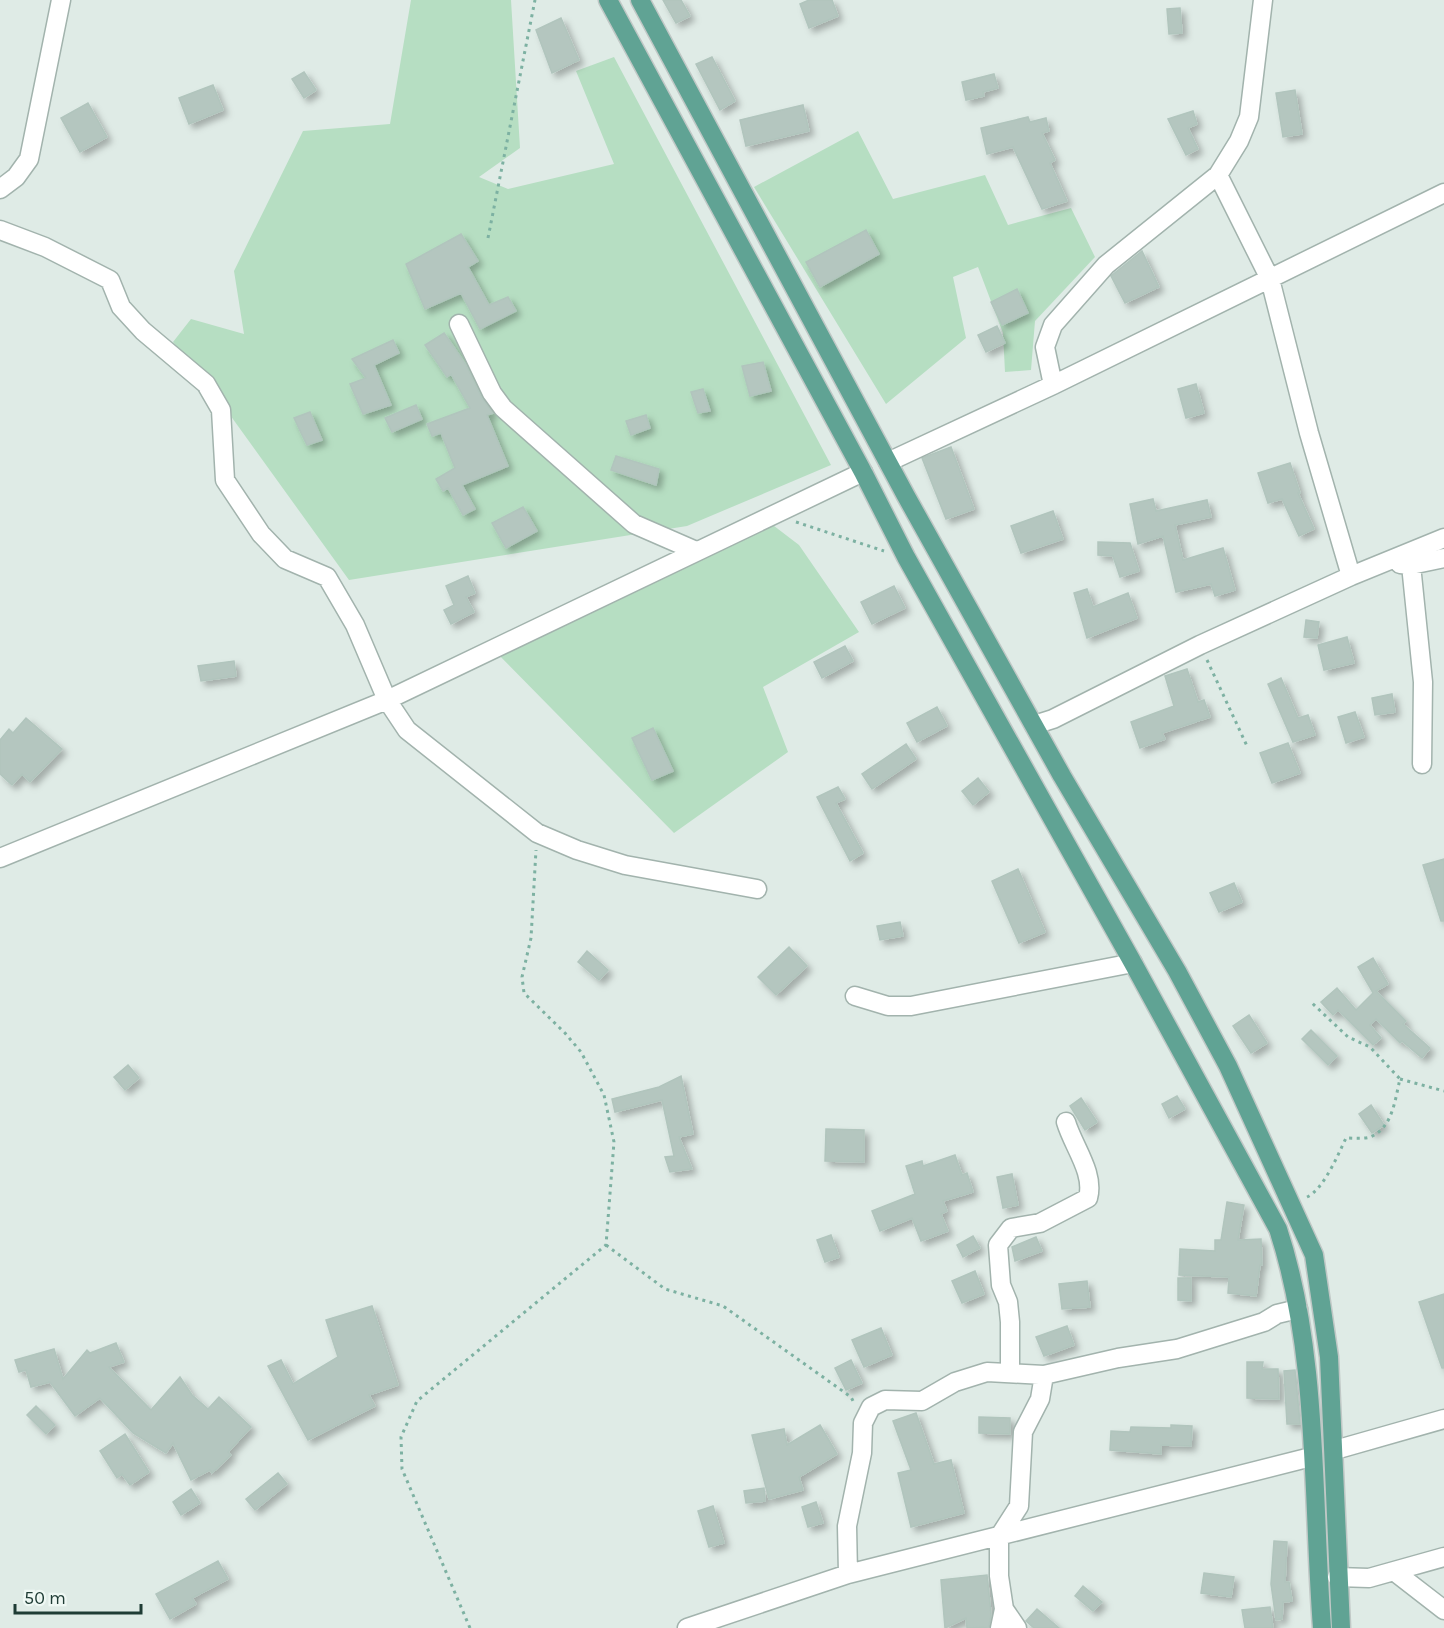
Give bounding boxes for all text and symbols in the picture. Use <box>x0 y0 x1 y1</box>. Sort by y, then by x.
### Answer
scale bar <box>15 1577 141 1615</box>
text: 50 m <box>24 1587 66 1609</box>

